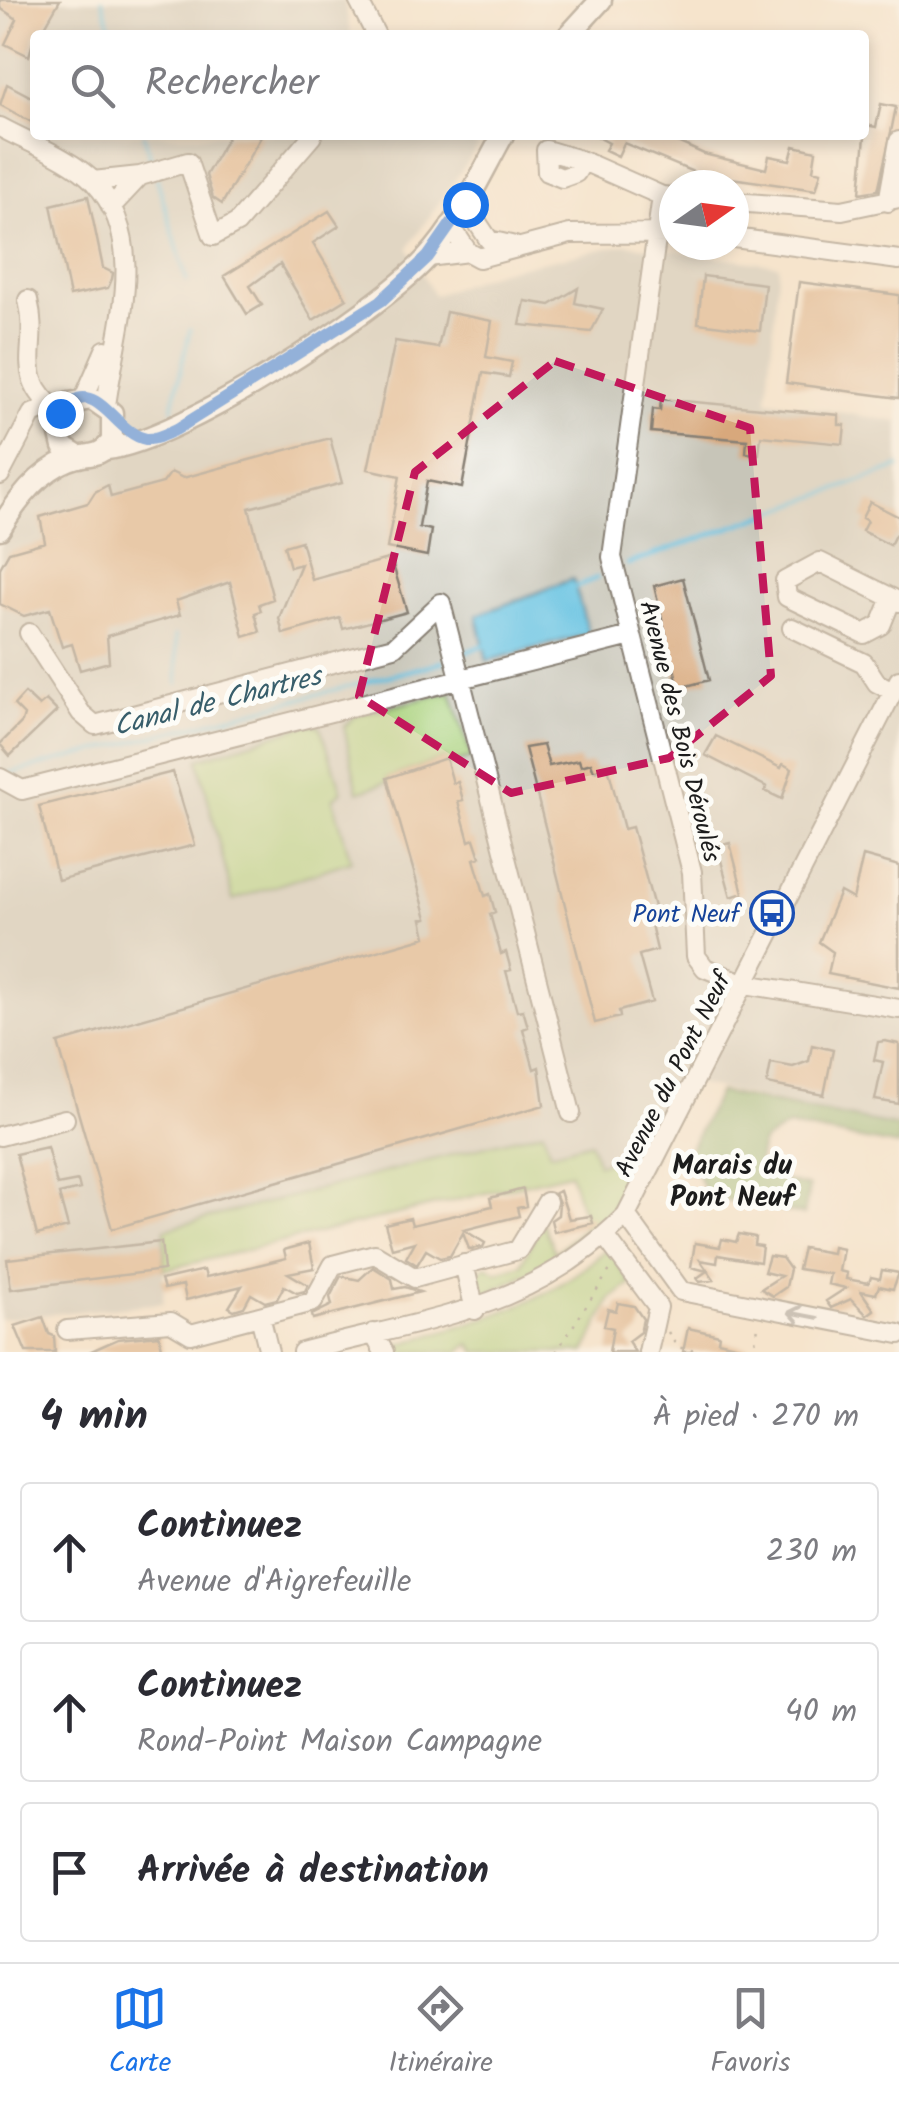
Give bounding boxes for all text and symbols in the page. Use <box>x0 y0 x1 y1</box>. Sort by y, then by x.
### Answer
search box <box>30 30 869 140</box>
text: Rechercher <box>145 55 318 115</box>
icon: search <box>65 58 120 113</box>
north arrow <box>659 170 749 260</box>
route start <box>443 182 489 228</box>
route end <box>38 391 84 437</box>
street label: Avenue des Bois Déroulés <box>627 596 731 867</box>
water label: Canal de Chartres <box>109 654 329 750</box>
bus stop icon: Pont Neuf <box>749 890 795 936</box>
place label: Pont Neuf <box>632 895 743 935</box>
street label: Avenue du Pont Neuf <box>605 963 744 1185</box>
district label: Marais du Pont Neuf <box>670 1144 797 1221</box>
one-way arrow <box>788 1304 820 1323</box>
text: 4 min <box>40 1384 148 1451</box>
text: À pied · 270 m <box>653 1392 859 1443</box>
text: Continuez <box>137 1497 302 1557</box>
icon: ahead <box>42 1525 97 1580</box>
text: 230 m <box>766 1527 857 1578</box>
text: Avenue d'Aigrefeuille <box>137 1557 411 1608</box>
text: Continuez <box>137 1657 302 1717</box>
icon: ahead <box>42 1685 97 1740</box>
text: 40 m <box>785 1687 857 1738</box>
text: Rond-Point Maison Campagne <box>137 1717 542 1768</box>
text: Arrivée à destination <box>137 1842 489 1902</box>
icon: arrive <box>42 1845 97 1900</box>
tab: Carte <box>109 1981 171 2086</box>
tab: Itinéraire <box>389 1981 493 2086</box>
tab: Favoris <box>710 1981 790 2086</box>

